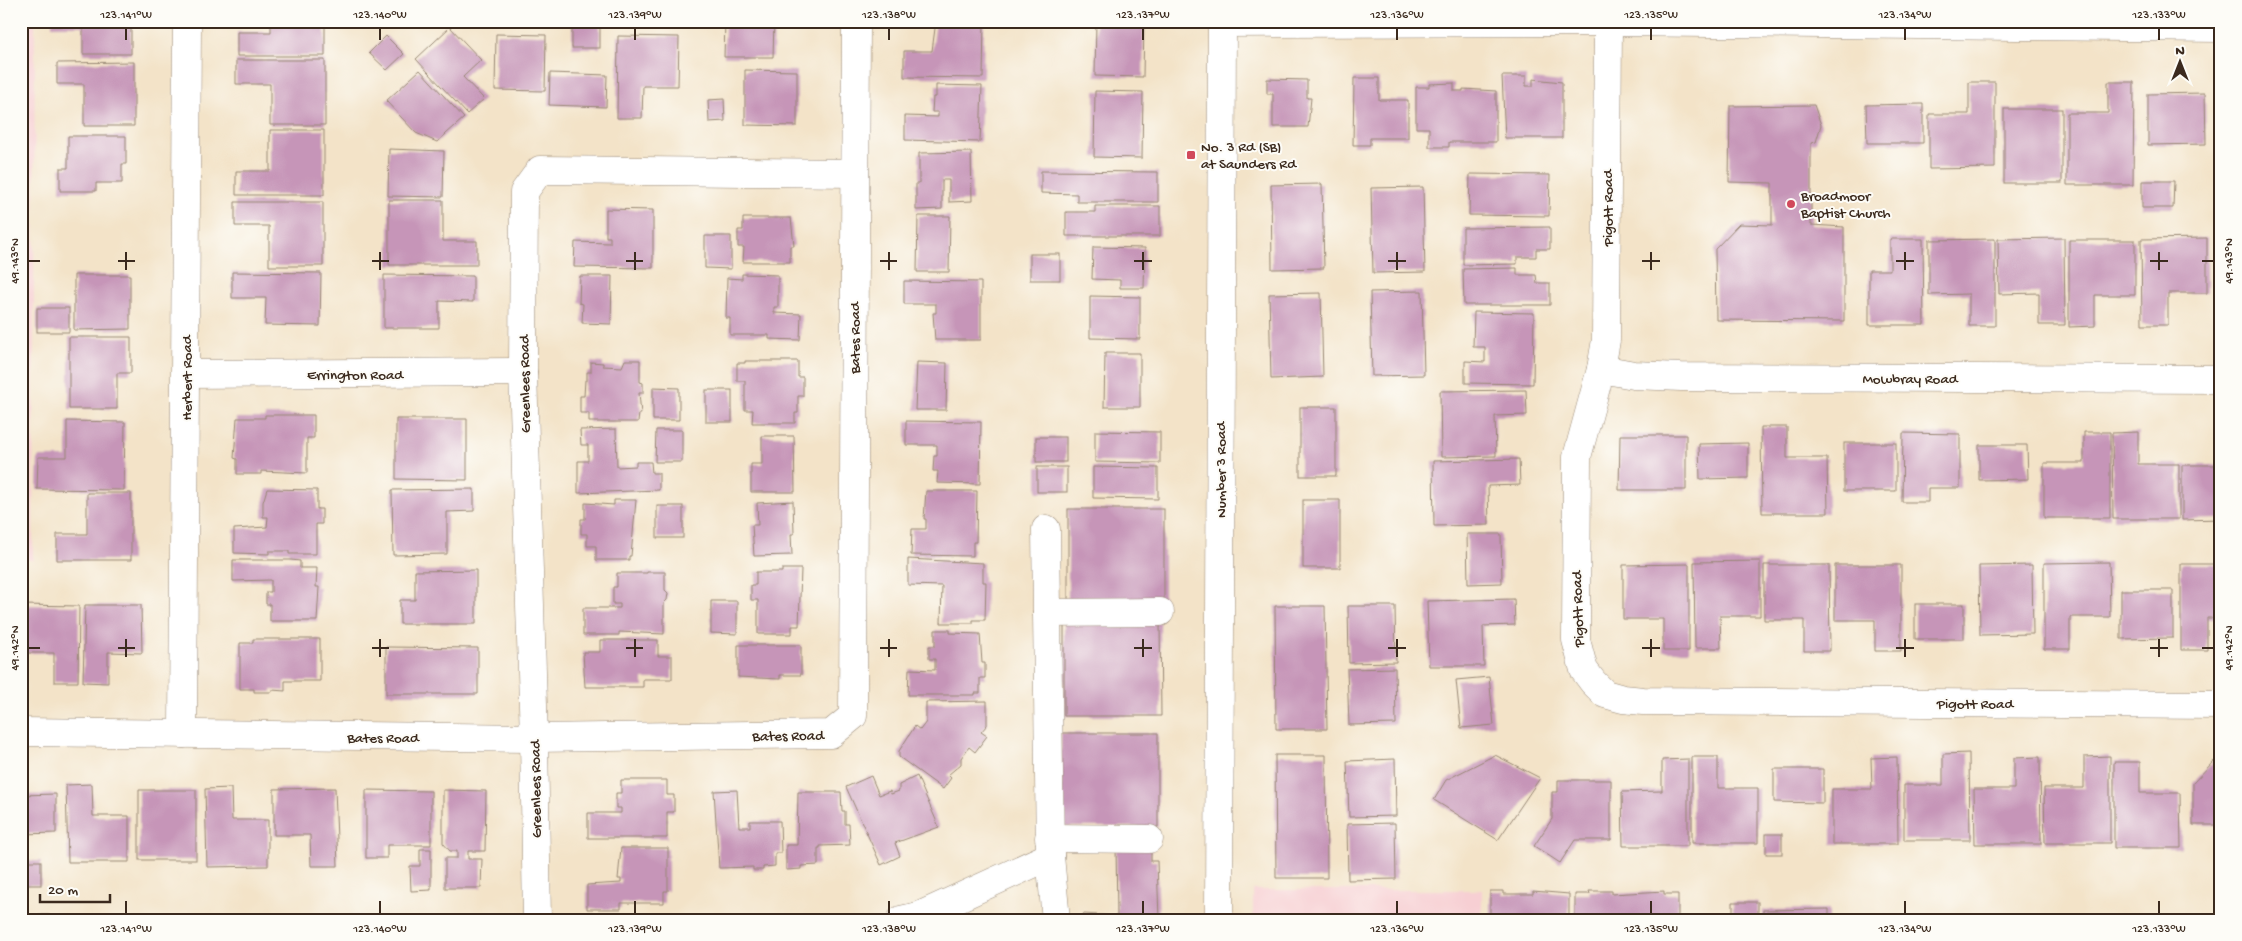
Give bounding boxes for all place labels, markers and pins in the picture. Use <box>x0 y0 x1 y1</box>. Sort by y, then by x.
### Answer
place label: No. 3 Rd (SB) at Saunders Rd <box>1201 139 1297 174</box>
marker: No. 3 Rd (SB) at Saunders Rd <box>1185 149 1197 161</box>
place label: Broadmoor Baptist Church <box>1800 188 1891 223</box>
marker: Broadmoor Baptist Church <box>1785 198 1797 210</box>

